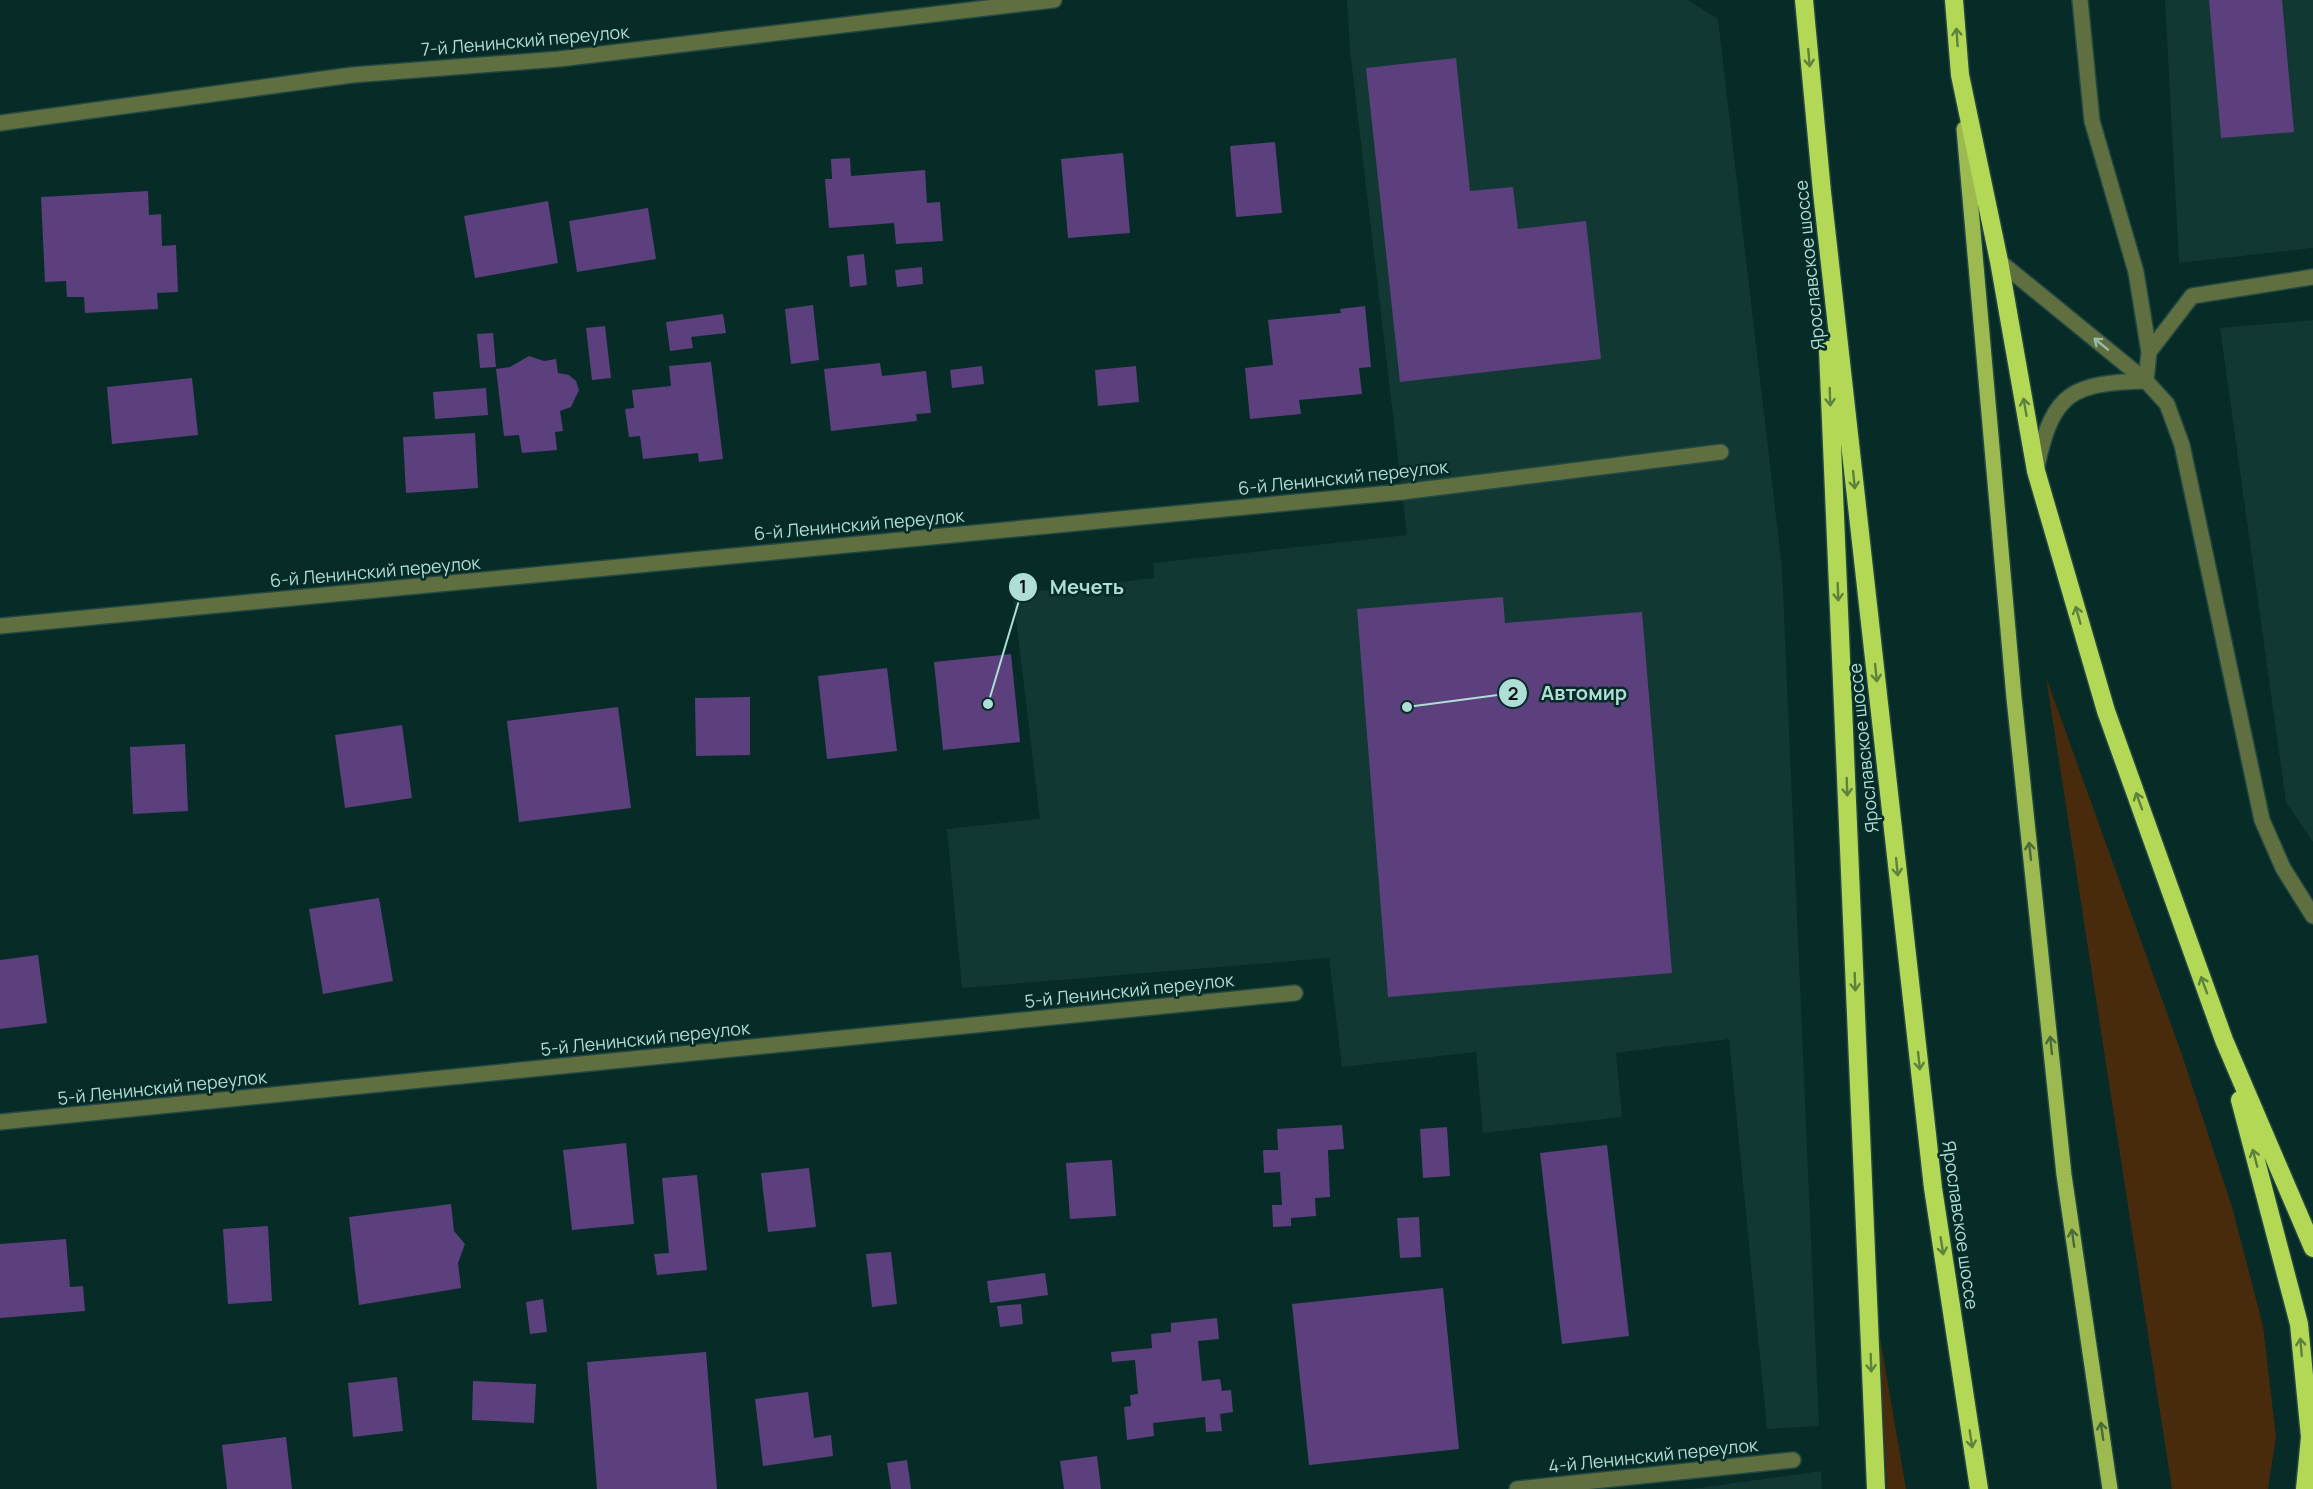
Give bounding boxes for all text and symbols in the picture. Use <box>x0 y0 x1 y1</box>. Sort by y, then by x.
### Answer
street label: 7-й Ленинский переулок <box>420 19 631 61</box>
one-way arrow <box>1951 28 1962 48</box>
one-way arrow <box>1804 48 1815 68</box>
street label: Ярославское шоссе <box>1788 179 1830 351</box>
one-way arrow <box>2094 337 2109 351</box>
one-way arrow <box>1825 387 1836 407</box>
one-way arrow <box>2019 397 2030 417</box>
street label: 6-й Ленинский переулок <box>1237 454 1450 500</box>
one-way arrow <box>1849 469 1860 489</box>
street label: 6-й Ленинский переулок <box>753 503 966 545</box>
street label: 6-й Ленинский переулок <box>269 550 482 592</box>
callout: Мечеть <box>1008 568 1136 606</box>
text: Мечеть <box>1050 573 1124 600</box>
text: 1 <box>1019 574 1027 598</box>
one-way arrow <box>1833 582 1844 602</box>
one-way arrow <box>2072 606 2084 625</box>
street label: Ярославское шоссе <box>1842 662 1884 834</box>
one-way arrow <box>1871 663 1882 683</box>
callout: Автомир <box>1498 674 1639 712</box>
text: Автомир <box>1541 679 1627 706</box>
text: 2 <box>1508 681 1518 705</box>
one-way arrow <box>1841 776 1852 796</box>
one-way arrow <box>2132 792 2143 811</box>
one-way arrow <box>2024 841 2035 861</box>
one-way arrow <box>1892 857 1903 877</box>
street label: 5-й Ленинский переулок <box>1023 967 1236 1013</box>
one-way arrow <box>1849 971 1860 991</box>
one-way arrow <box>2197 976 2208 995</box>
street label: 5-й Ленинский переулок <box>539 1015 752 1061</box>
one-way arrow <box>2045 1035 2056 1055</box>
one-way arrow <box>1914 1051 1925 1070</box>
street label: 5-й Ленинский переулок <box>56 1064 269 1110</box>
street label: Ярославское шоссе <box>1937 1139 1985 1311</box>
one-way arrow <box>2249 1149 2260 1168</box>
one-way arrow <box>2068 1229 2079 1249</box>
one-way arrow <box>1937 1236 1948 1255</box>
one-way arrow <box>2295 1338 2306 1358</box>
one-way arrow <box>1865 1352 1876 1372</box>
one-way arrow <box>2096 1422 2107 1442</box>
one-way arrow <box>1966 1428 1977 1448</box>
street label: 4-й Ленинский переулок <box>1547 1432 1760 1478</box>

